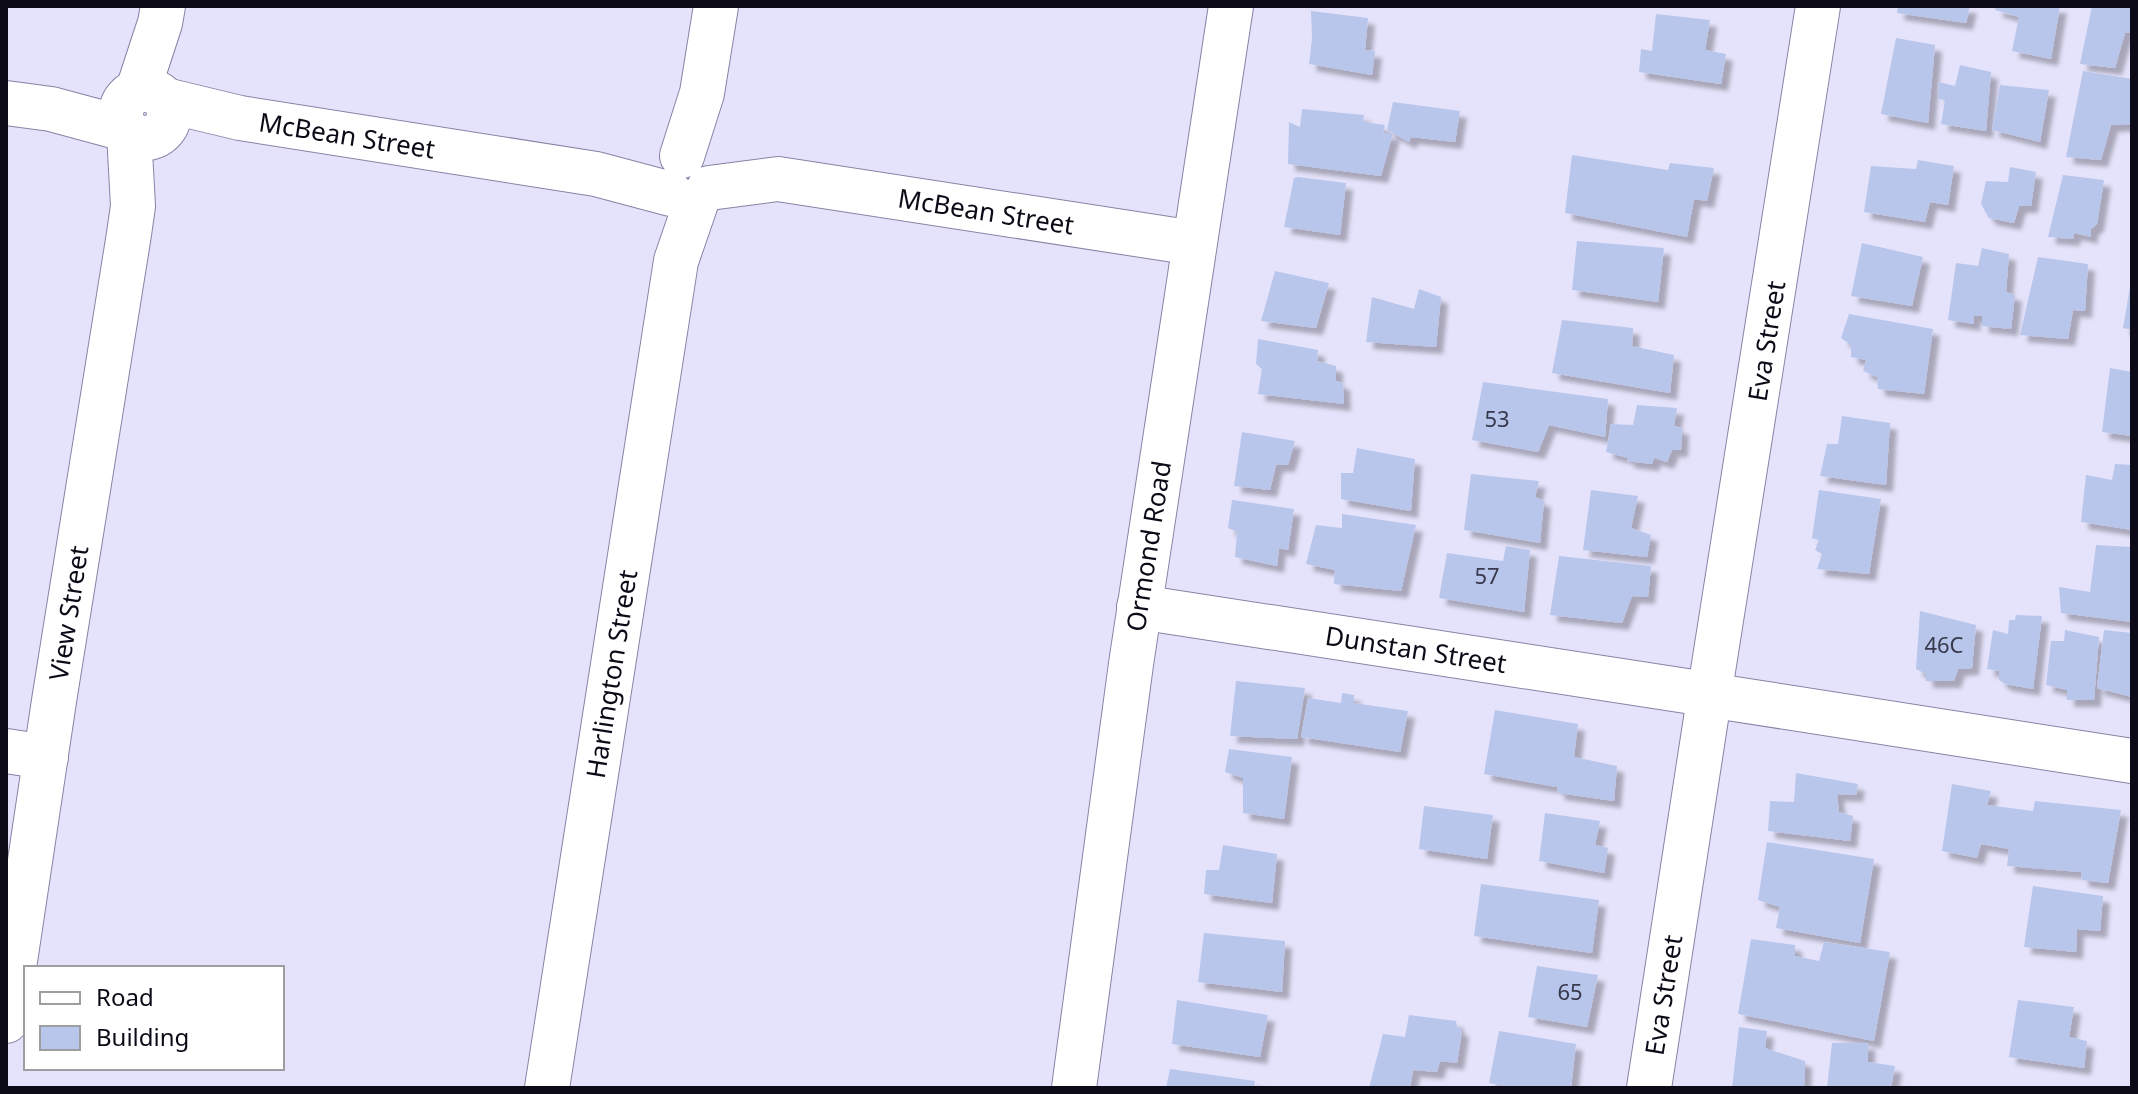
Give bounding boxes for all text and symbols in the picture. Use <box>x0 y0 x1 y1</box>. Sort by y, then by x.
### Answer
street label: McBean Street <box>256 103 438 167</box>
street label: McBean Street <box>895 179 1077 243</box>
street label: Eva Street <box>1739 278 1793 404</box>
house number: 53 <box>1484 403 1510 433</box>
street label: Ormond Road <box>1117 458 1179 634</box>
street label: View Street <box>40 543 96 683</box>
house number: 57 <box>1474 560 1500 590</box>
street label: Harlington Street <box>577 567 645 781</box>
street label: Dunstan Street <box>1323 617 1509 681</box>
house number: 46C <box>1924 629 1964 659</box>
street label: Eva Street <box>1636 932 1690 1058</box>
legend <box>24 966 284 1070</box>
house number: 65 <box>1557 976 1583 1006</box>
text: Road <box>96 980 154 1013</box>
text: Building <box>96 1020 189 1053</box>

